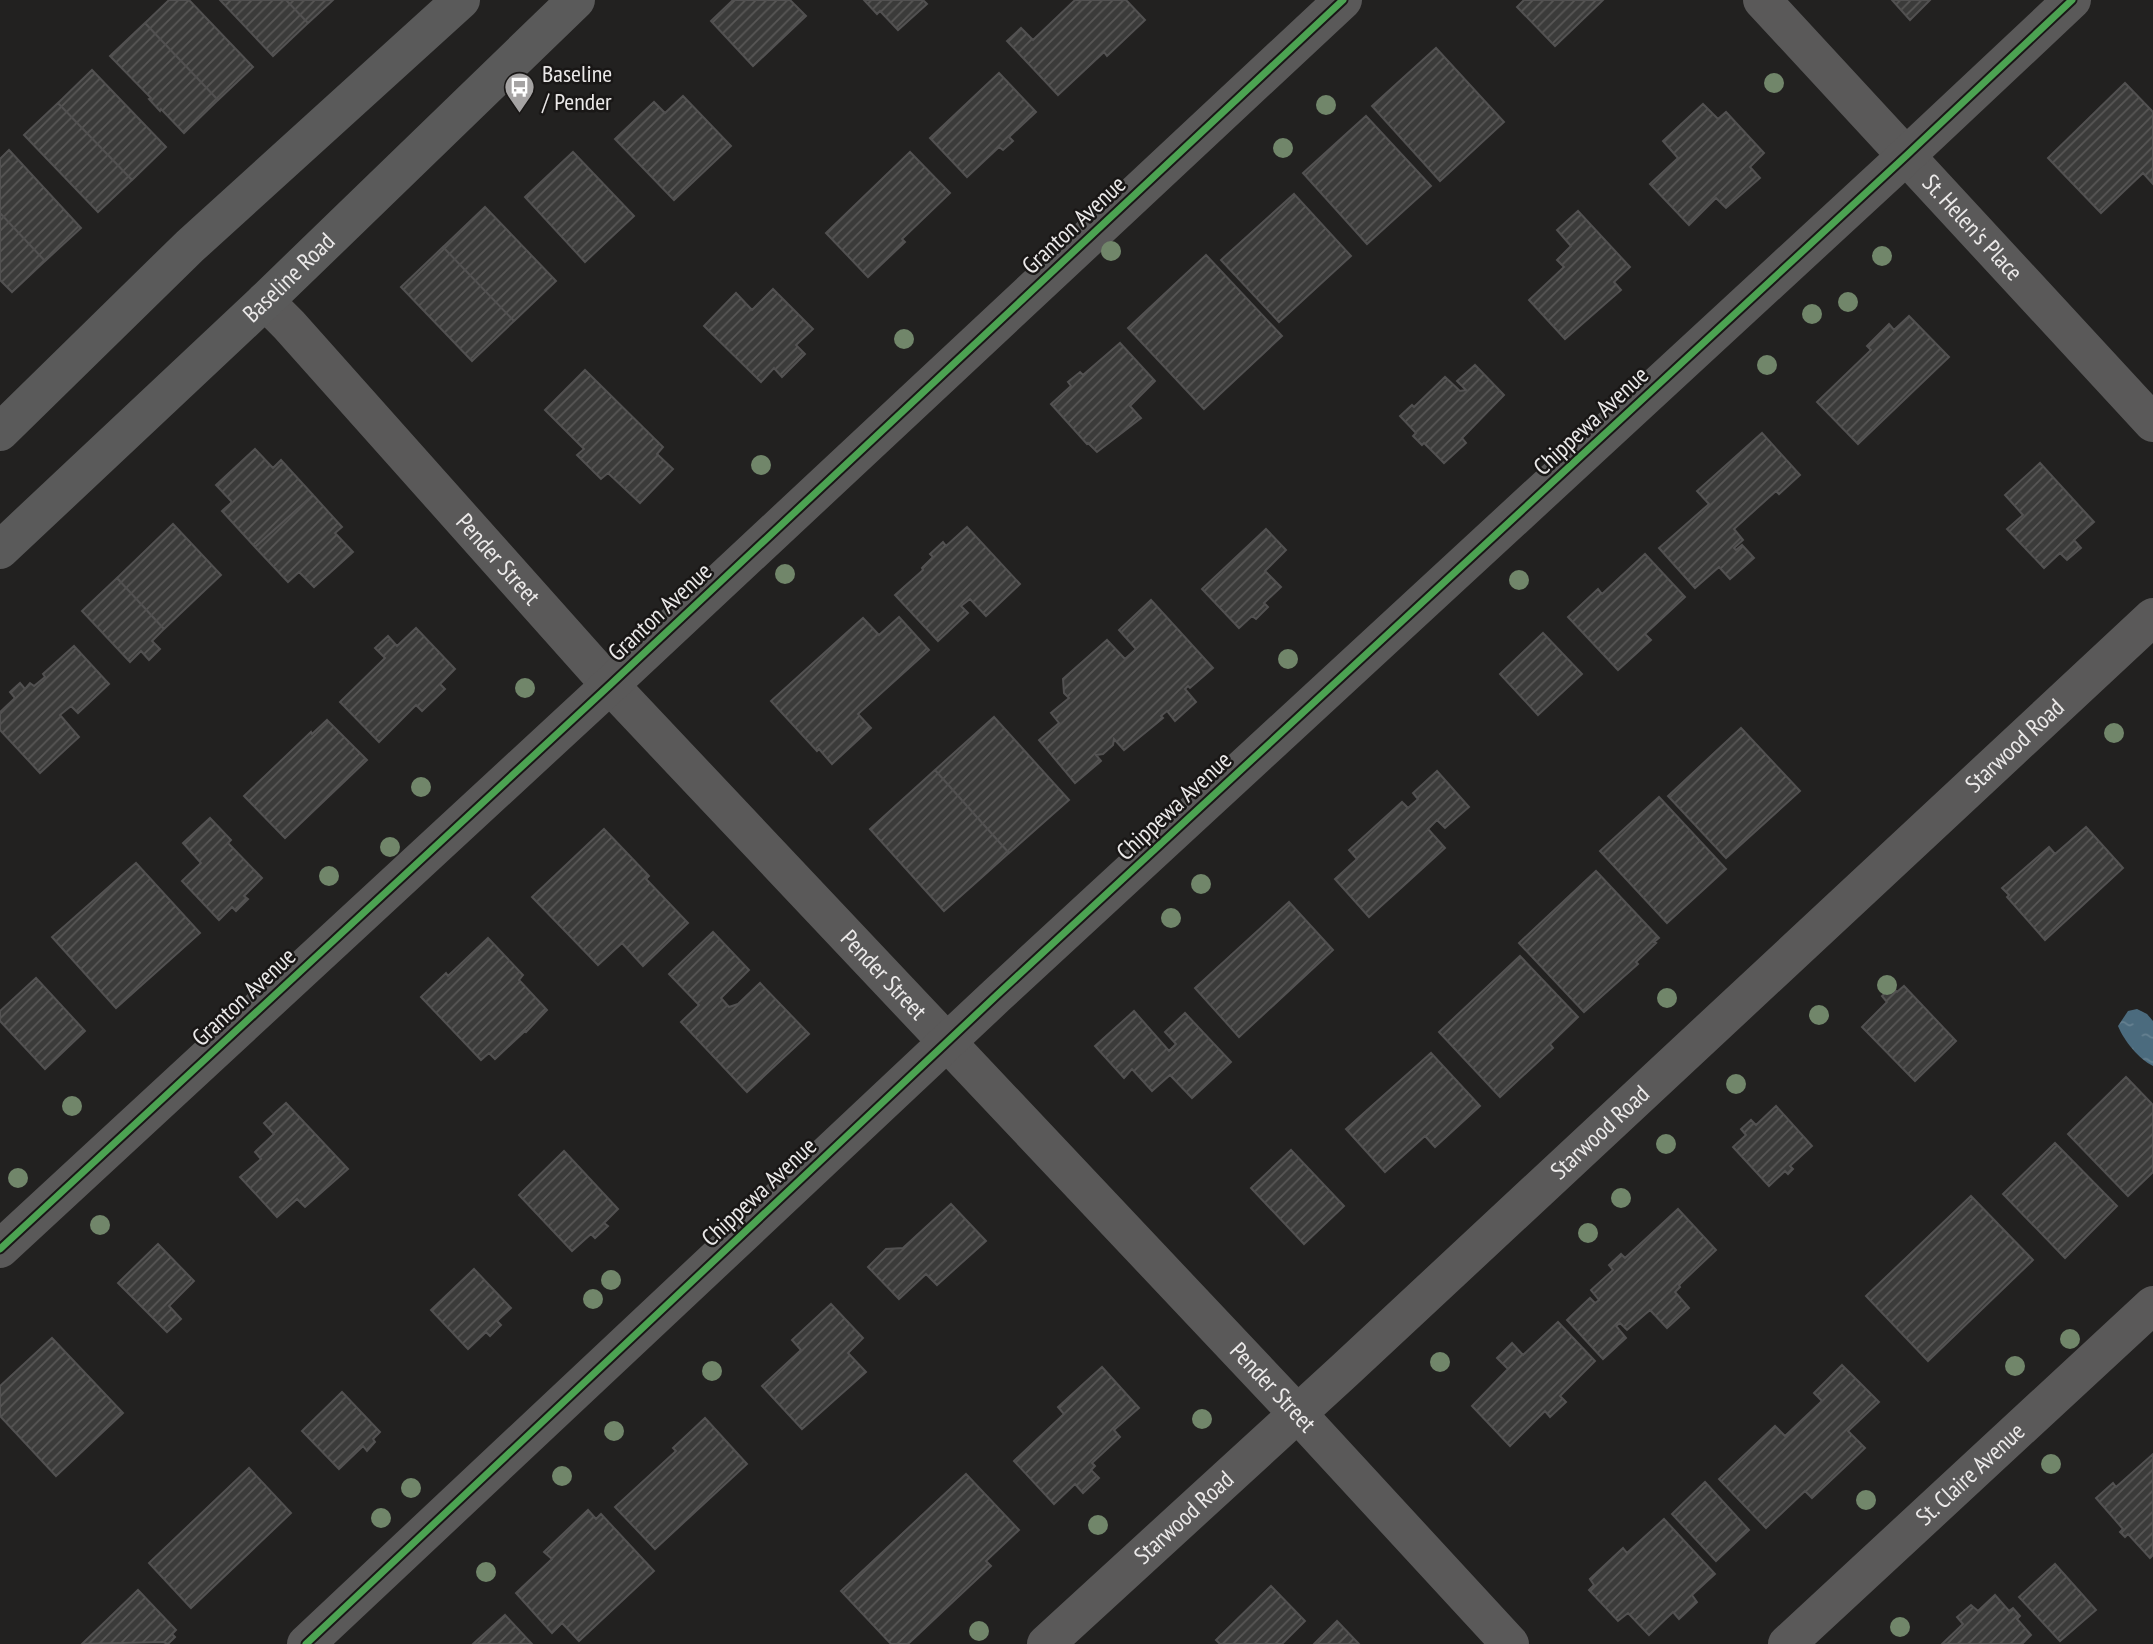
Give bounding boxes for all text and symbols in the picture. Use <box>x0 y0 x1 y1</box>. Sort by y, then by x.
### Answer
place label: Baseline / Pender <box>541 58 612 117</box>
bus stop icon: Baseline / Pender <box>502 71 536 115</box>
street label: St. Helen's Place <box>1916 168 2030 287</box>
street label: Granton Avenue <box>1015 169 1132 281</box>
street label: Baseline Road <box>236 226 341 329</box>
street label: Chippewa Avenue <box>1527 359 1655 482</box>
street label: Pender Street <box>449 507 548 612</box>
street label: Granton Avenue <box>601 556 718 668</box>
street label: Starwood Road <box>1958 692 2070 799</box>
street label: Chippewa Avenue <box>1110 744 1238 867</box>
street label: Pender Street <box>834 923 934 1026</box>
street label: Granton Avenue <box>185 941 302 1053</box>
street label: Starwood Road <box>1544 1078 1656 1186</box>
street label: Chippewa Avenue <box>695 1130 823 1253</box>
street label: Pender Street <box>1223 1336 1323 1439</box>
street label: St. Claire Avenue <box>1909 1416 2031 1532</box>
street label: Starwood Road <box>1127 1464 1240 1571</box>

